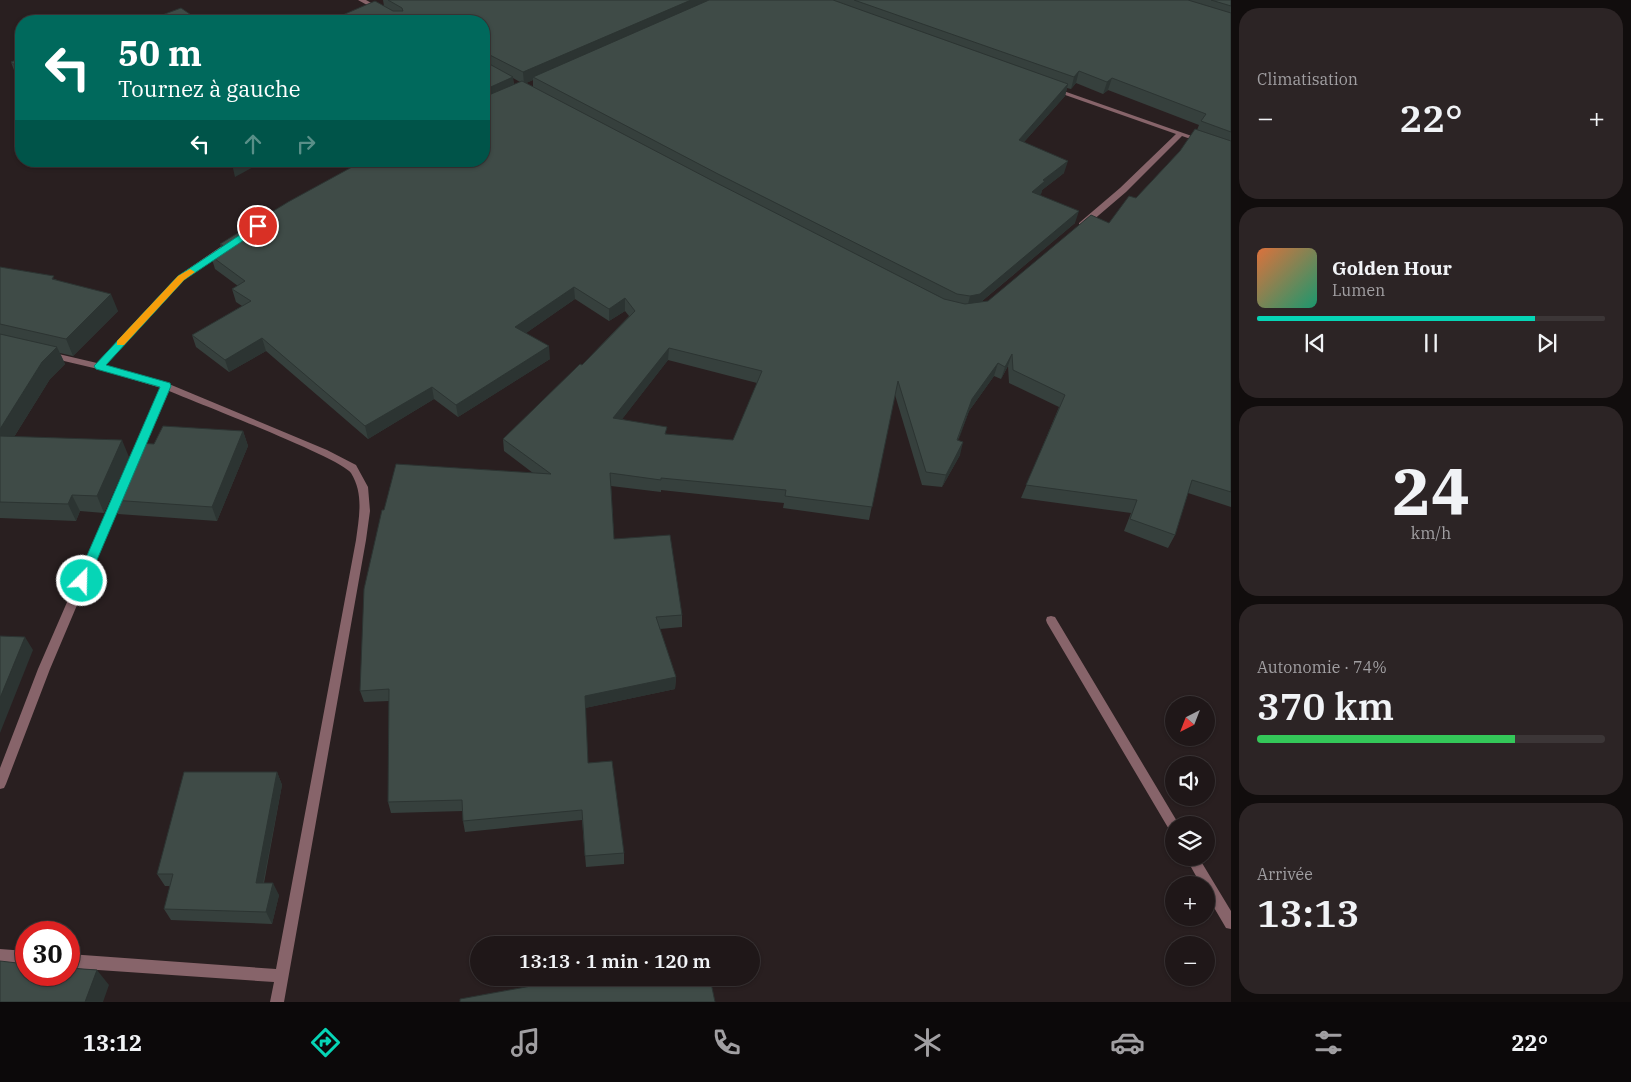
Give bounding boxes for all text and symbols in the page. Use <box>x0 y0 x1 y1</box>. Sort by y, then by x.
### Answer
text: 50 m <box>118 30 202 76</box>
icon: left <box>35 35 100 100</box>
text: Climatisation <box>1257 69 1358 89</box>
text: Tournez à gauche <box>118 74 301 103</box>
text: 22° <box>1399 93 1463 142</box>
text: − <box>1257 99 1274 136</box>
text: + <box>1588 99 1605 136</box>
icon: left <box>186 130 214 158</box>
icon: ahead <box>239 130 267 158</box>
icon: right <box>292 130 320 158</box>
pin <box>237 205 279 247</box>
icon: arrive <box>244 212 272 240</box>
text: Golden Hour <box>1332 256 1452 280</box>
text: Lumen <box>1332 280 1385 300</box>
icon: previous <box>1301 329 1329 357</box>
icon: pause <box>1417 329 1445 357</box>
icon: next <box>1533 329 1561 357</box>
text: 24 <box>1392 448 1470 533</box>
text: km/h <box>1411 523 1451 543</box>
position arrow <box>55 554 107 606</box>
text: Autonomie · 74% <box>1257 657 1387 677</box>
text: 370 km <box>1257 681 1394 730</box>
north arrow <box>1165 696 1215 746</box>
map controls <box>1165 696 1215 986</box>
button: sound <box>1165 756 1215 806</box>
button: layers <box>1165 816 1215 866</box>
text: Arrivée <box>1257 864 1313 884</box>
button: + <box>1165 876 1215 926</box>
text: 13:13 <box>1257 888 1360 937</box>
speed limit sign: 30 <box>15 921 80 986</box>
button: − <box>1165 936 1215 986</box>
text: 13:13 · 1 min · 120 m <box>519 949 711 973</box>
icon: directions <box>308 1025 343 1060</box>
icon: music <box>508 1025 543 1060</box>
icon: phone <box>709 1025 744 1060</box>
icon: climate <box>910 1025 945 1060</box>
icon: car <box>1110 1025 1145 1060</box>
icon: filters <box>1311 1025 1346 1060</box>
text: 13:12 <box>83 1028 142 1057</box>
text: 22° <box>1511 1028 1548 1057</box>

